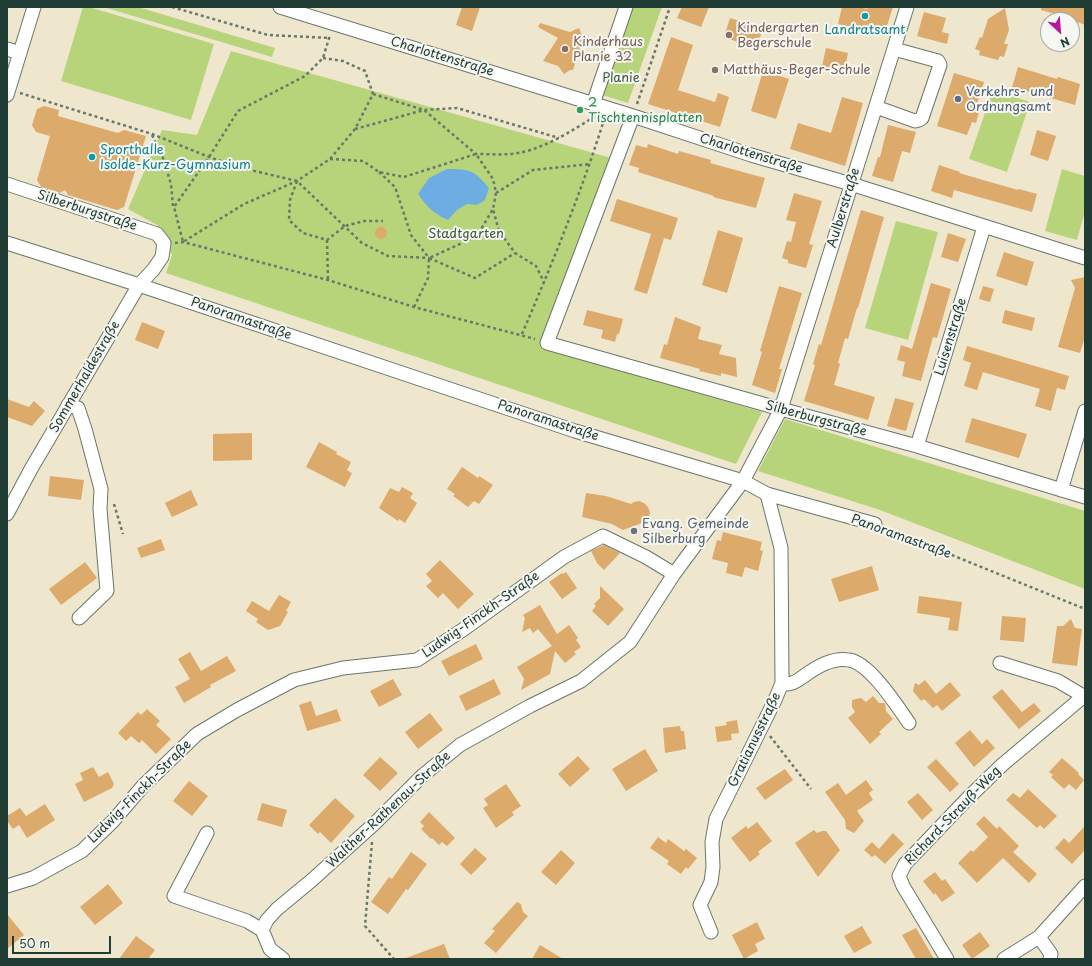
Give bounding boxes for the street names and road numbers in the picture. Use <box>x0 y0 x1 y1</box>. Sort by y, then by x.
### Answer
street label: Charlottenstraße <box>389 34 495 80</box>
street label: Charlottenstraße <box>698 131 804 177</box>
street label: Aulberstraße <box>824 166 864 250</box>
street label: Silberburgstraße <box>35 188 139 234</box>
street label: Panoramastraße <box>189 294 293 344</box>
street label: Luisenstraße <box>932 296 970 378</box>
street label: Sommerhaldestraße <box>47 318 123 436</box>
street label: Panoramastraße <box>495 397 601 445</box>
street label: Silberburgstraße <box>764 398 868 440</box>
street label: Panoramastraße <box>849 512 953 562</box>
street label: Ludwig-Finckh-Straße <box>419 569 543 661</box>
street label: Gratianusstraße <box>725 690 785 790</box>
street label: Ludwig-Finckh-Straße <box>85 737 195 847</box>
street label: Walther-Rathenau-Straße <box>324 748 454 872</box>
street label: Richard-Strauß-Weg <box>902 763 1004 869</box>

